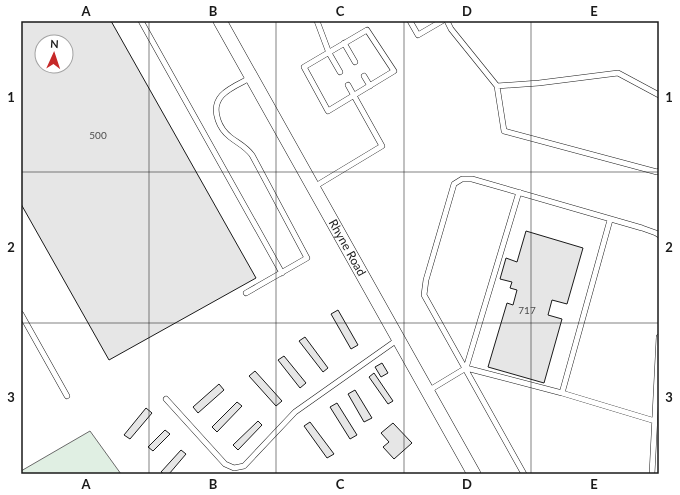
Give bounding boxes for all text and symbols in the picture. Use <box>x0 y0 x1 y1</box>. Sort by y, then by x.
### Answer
text: A <box>80 3 91 19</box>
text: B <box>209 3 218 19</box>
text: C <box>336 3 345 19</box>
text: D <box>462 3 472 19</box>
text: E <box>590 3 598 19</box>
north arrow <box>34 34 74 74</box>
text: N <box>50 37 59 50</box>
text: 1 <box>7 89 15 105</box>
text: 1 <box>665 89 673 105</box>
house number: 500 <box>89 129 107 141</box>
street label: Rhyne Road <box>326 216 370 279</box>
text: 2 <box>7 239 15 255</box>
text: 2 <box>665 239 673 255</box>
house number: 717 <box>518 304 536 316</box>
text: 3 <box>7 389 15 405</box>
text: 3 <box>665 389 673 405</box>
text: A <box>80 476 91 492</box>
text: B <box>209 476 218 492</box>
text: C <box>336 476 345 492</box>
text: D <box>462 476 472 492</box>
text: E <box>590 476 598 492</box>

